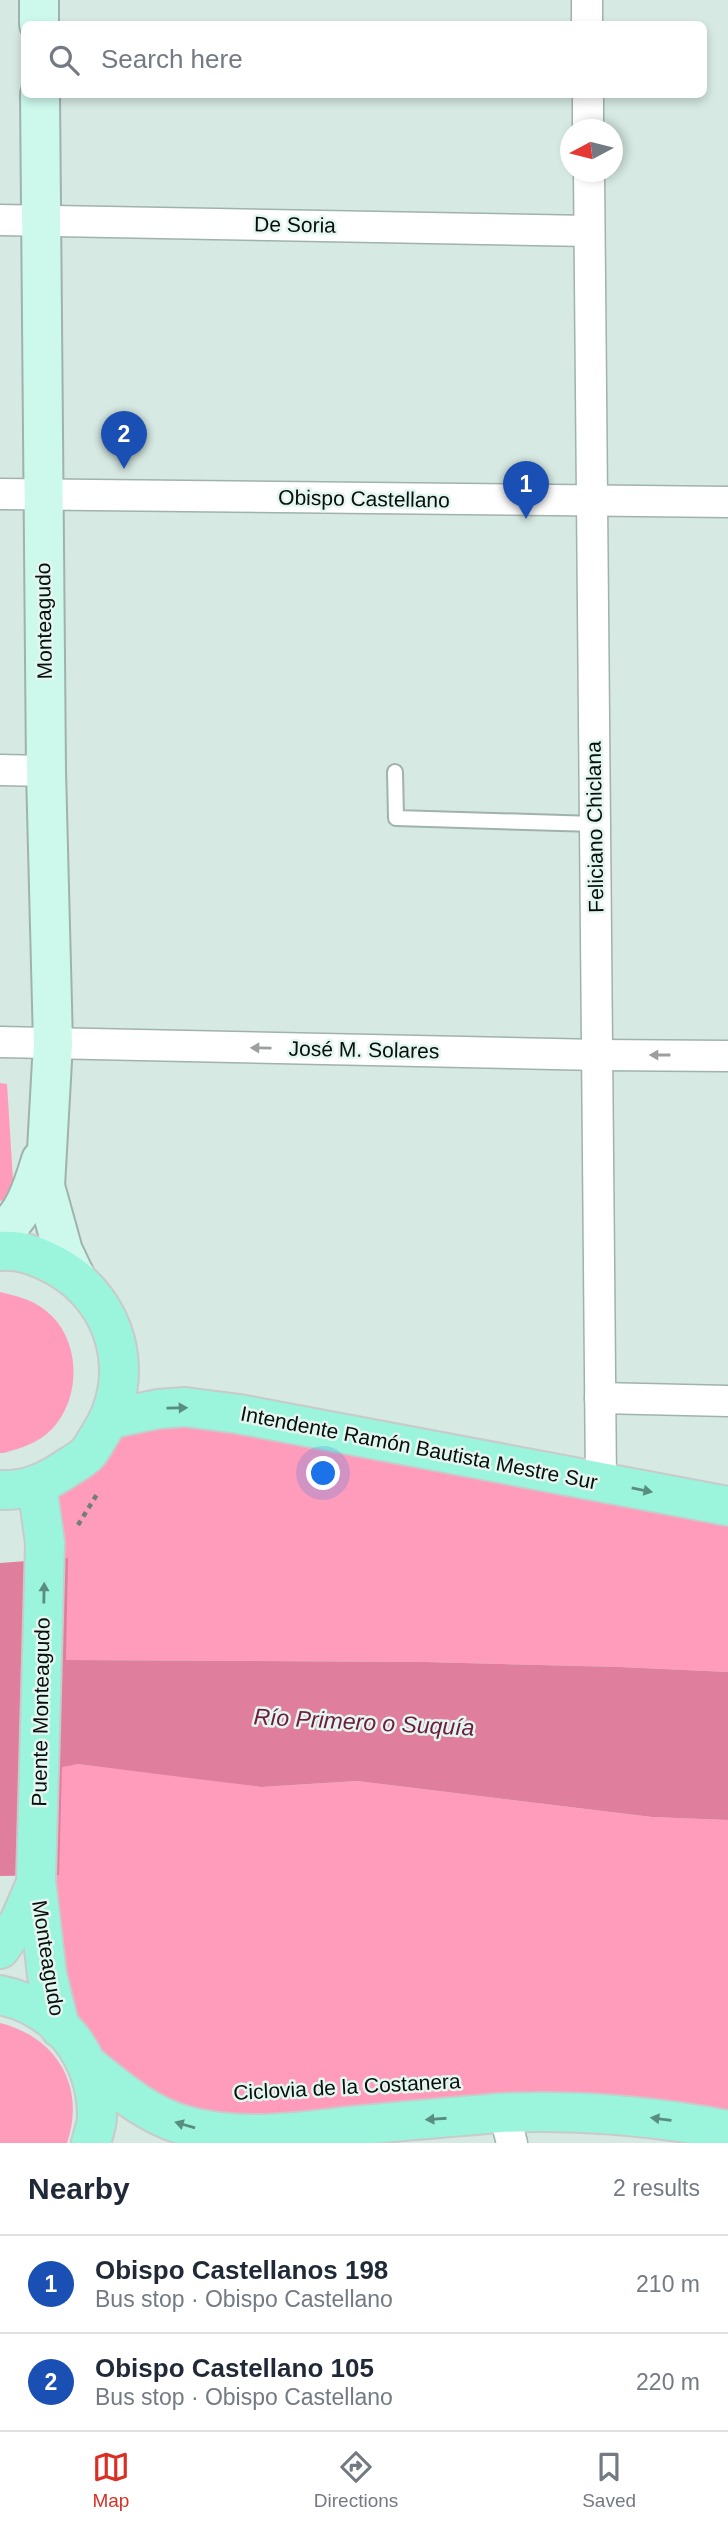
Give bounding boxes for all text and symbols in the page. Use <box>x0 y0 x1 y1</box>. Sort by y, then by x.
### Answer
search box <box>21 21 707 98</box>
icon: search <box>45 41 83 79</box>
text: Search here <box>101 44 243 74</box>
north arrow <box>560 119 623 182</box>
street label: De Soria <box>254 212 336 237</box>
pin: 2 <box>101 411 147 469</box>
pin: 1 <box>503 461 549 519</box>
street label: Obispo Castellano <box>278 486 450 511</box>
street label: Monteagudo <box>31 562 56 680</box>
street label: Feliciano Chiclana <box>581 741 607 913</box>
street label: José M. Solares <box>289 1037 439 1062</box>
one-way arrow <box>250 1042 272 1054</box>
one-way arrow <box>649 1049 671 1061</box>
one-way arrow <box>166 1402 188 1414</box>
street label: Intendente Ramón Bautista Mestre Sur <box>239 1402 599 1493</box>
your location <box>306 1456 340 1490</box>
one-way arrow <box>631 1485 653 1496</box>
one-way arrow <box>38 1581 49 1603</box>
street label: Puente Monteagudo <box>27 1617 54 1807</box>
water label: Río Primero o Suquía <box>253 1703 475 1741</box>
street label: Monteagudo <box>28 1898 69 2017</box>
street label: Ciclovia de la Costanera <box>233 2069 462 2104</box>
one-way arrow <box>649 2113 671 2124</box>
one-way arrow <box>424 2114 446 2125</box>
one-way arrow <box>175 2119 196 2129</box>
text: Nearby <box>28 2172 130 2205</box>
text: 2 results <box>613 2175 700 2201</box>
text: Obispo Castellanos 198 <box>95 2255 388 2285</box>
text: 1 <box>45 2271 57 2297</box>
text: 210 m <box>636 2271 700 2297</box>
text: Bus stop · Obispo Castellano <box>95 2286 393 2312</box>
text: Obispo Castellano 105 <box>95 2353 374 2383</box>
text: 2 <box>45 2369 57 2395</box>
text: 220 m <box>636 2369 700 2395</box>
text: Bus stop · Obispo Castellano <box>95 2384 393 2410</box>
tab: Map <box>92 2448 130 2512</box>
tab: Directions <box>314 2448 398 2512</box>
tab: Saved <box>582 2448 636 2512</box>

